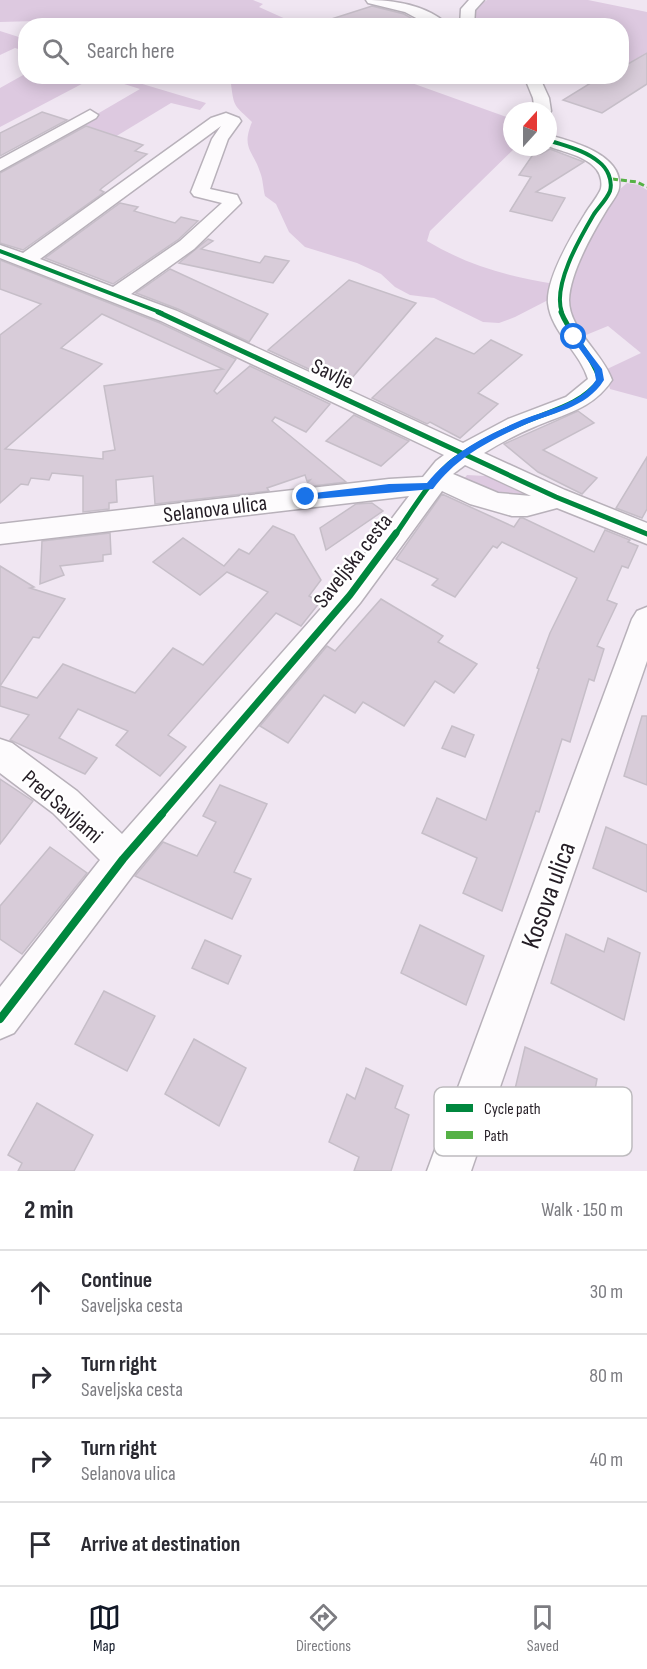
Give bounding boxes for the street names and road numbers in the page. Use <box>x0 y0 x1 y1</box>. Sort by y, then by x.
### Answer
street label: Savlje <box>307 353 358 396</box>
street label: Selanova ulica <box>162 490 269 529</box>
street label: Saveljska cesta <box>308 508 398 613</box>
street label: Pred Savljami <box>16 765 108 850</box>
street label: Kosova ulica <box>515 838 583 953</box>

